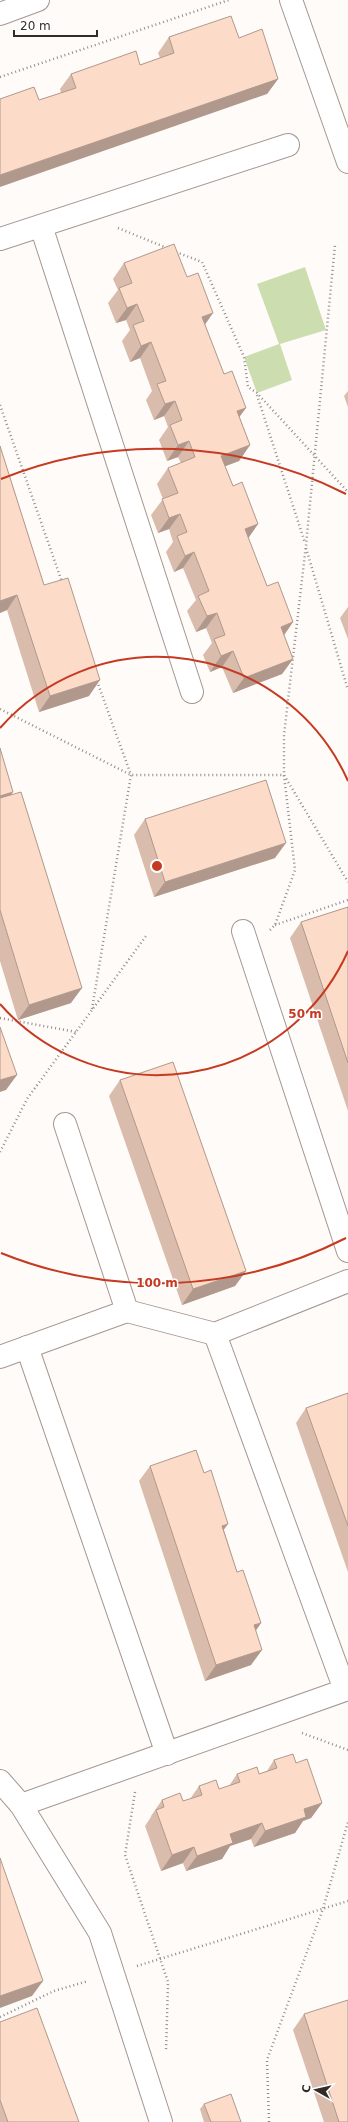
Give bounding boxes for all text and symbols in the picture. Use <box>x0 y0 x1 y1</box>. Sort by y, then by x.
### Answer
scale bar <box>14 12 97 38</box>
text: 20 m <box>20 19 51 33</box>
centre of rings <box>150 859 164 873</box>
text: 50 m <box>288 1007 322 1021</box>
text: 100 m <box>136 1276 178 1290</box>
north arrow <box>296 2070 336 2110</box>
text: С <box>300 2084 314 2094</box>

